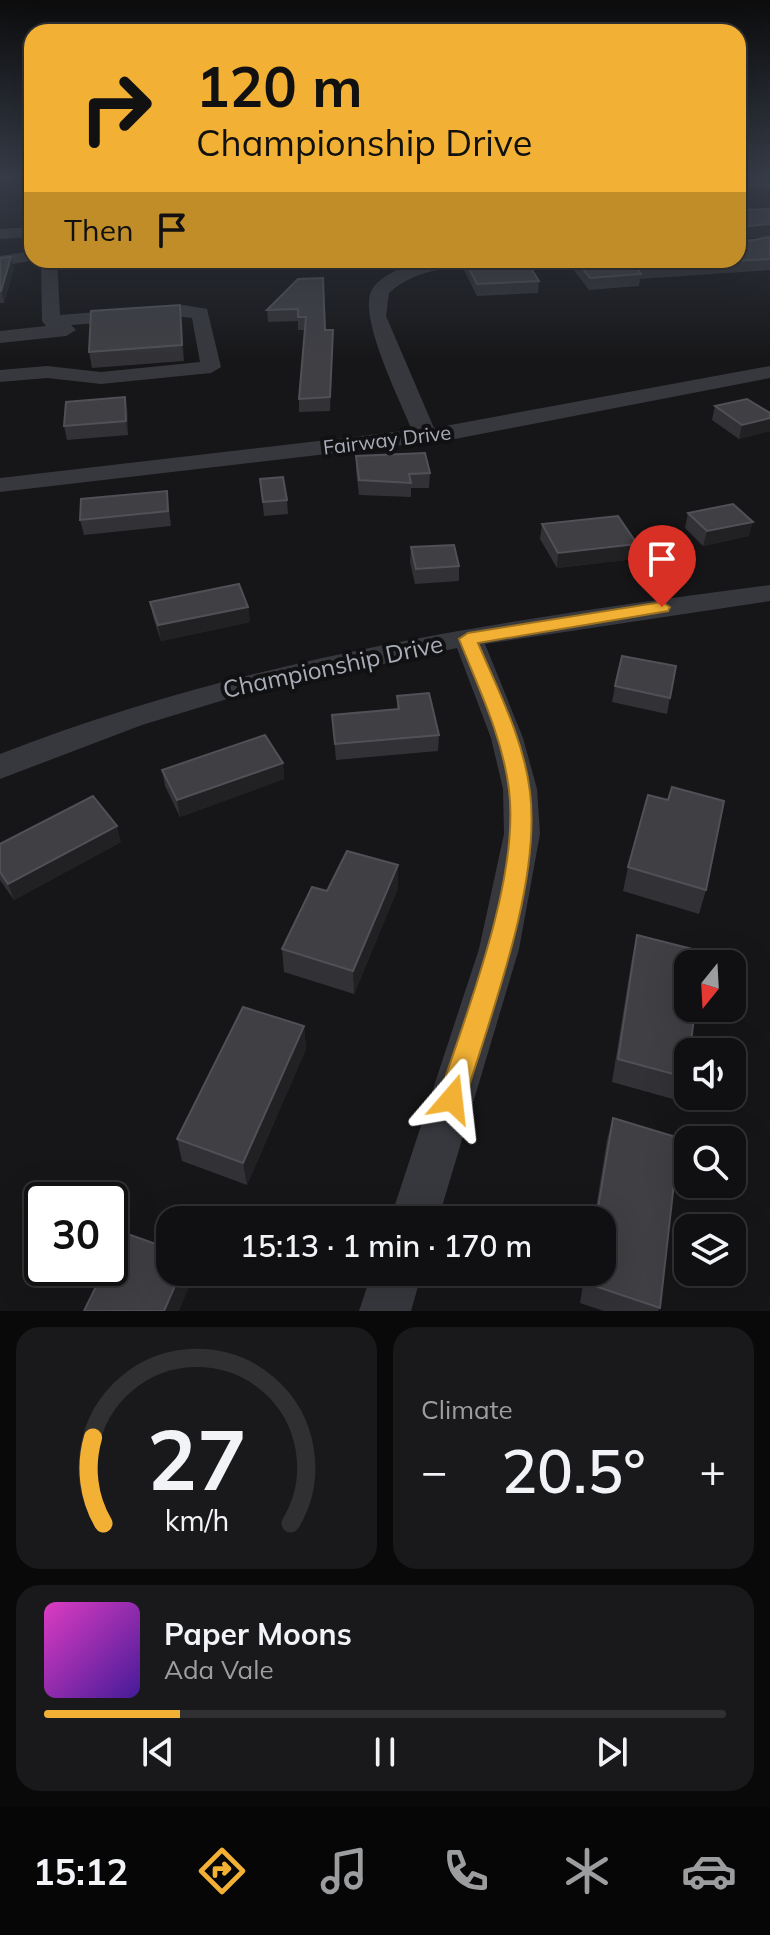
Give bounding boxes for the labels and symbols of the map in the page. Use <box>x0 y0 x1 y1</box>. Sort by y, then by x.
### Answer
street label: Fairway Drive <box>322 419 452 460</box>
pin <box>628 525 696 607</box>
street label: Championship Drive <box>220 628 446 704</box>
north arrow <box>674 950 746 1022</box>
position arrow <box>410 1057 494 1141</box>
speed limit sign: 30 <box>24 1182 128 1286</box>

